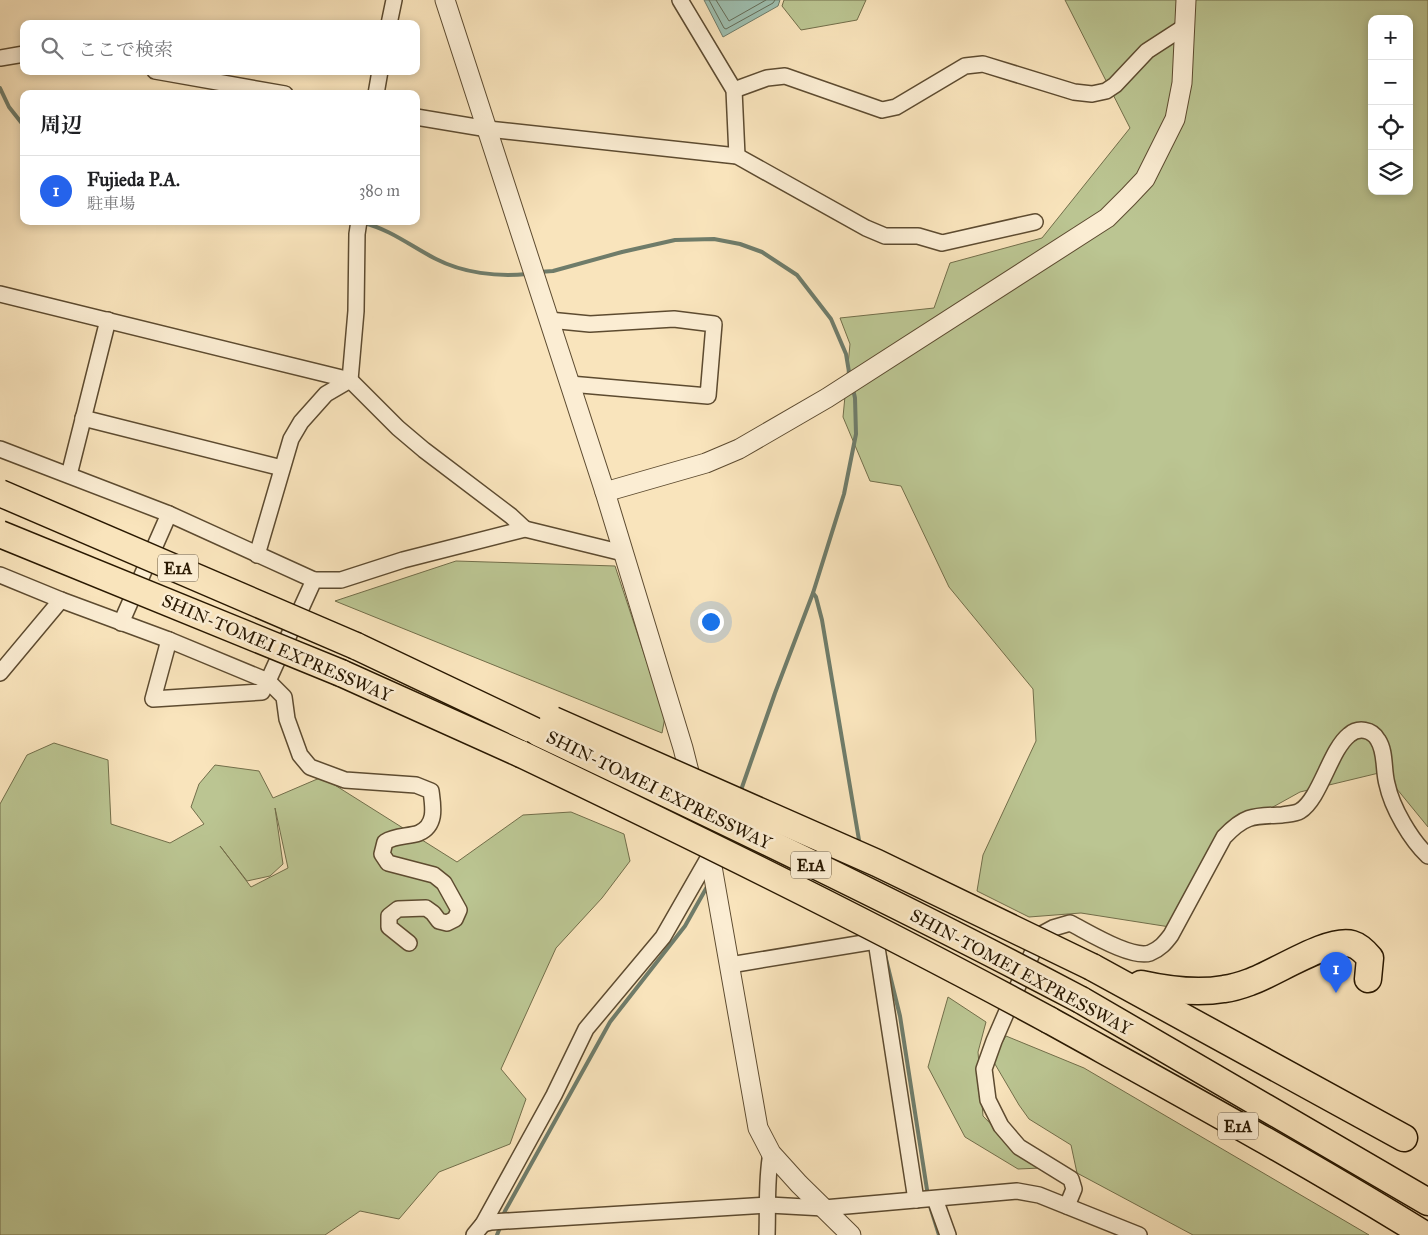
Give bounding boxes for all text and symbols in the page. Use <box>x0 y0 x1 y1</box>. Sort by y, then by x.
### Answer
map controls <box>1368 15 1413 195</box>
button: + <box>1368 15 1413 60</box>
search box <box>20 20 420 75</box>
icon: search <box>38 34 66 62</box>
text: ここで検索 <box>78 38 173 61</box>
button: − <box>1368 60 1413 105</box>
button: locate <box>1368 105 1413 150</box>
text: 周辺 <box>40 112 82 138</box>
button: layers <box>1368 150 1413 195</box>
text: Fujieda P.A. <box>87 168 180 191</box>
text: 1 <box>53 181 59 200</box>
text: 380 m <box>359 181 400 200</box>
text: 駐車場 <box>87 194 135 213</box>
road number: E1A <box>158 554 198 582</box>
street label: SHIN-TOMEI EXPRESSWAY <box>159 589 396 707</box>
your location <box>698 609 724 635</box>
street label: SHIN-TOMEI EXPRESSWAY <box>543 726 776 855</box>
road number: E1A <box>791 852 831 878</box>
street label: SHIN-TOMEI EXPRESSWAY <box>906 904 1136 1040</box>
pin: 1 <box>1320 952 1352 993</box>
road number: E1A <box>1218 1112 1258 1140</box>

